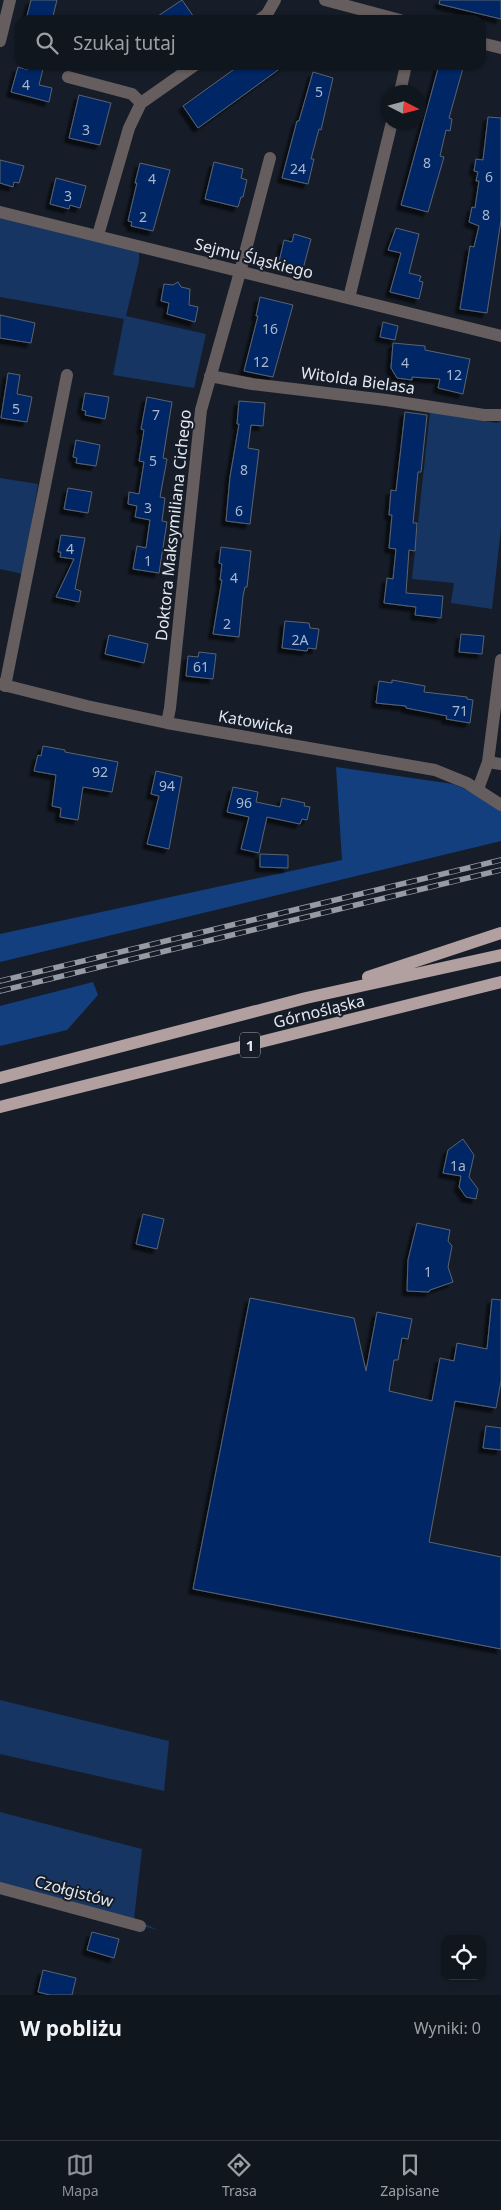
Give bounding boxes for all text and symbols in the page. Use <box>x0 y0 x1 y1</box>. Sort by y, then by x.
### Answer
search box <box>15 15 486 70</box>
icon: search <box>33 29 61 57</box>
text: Szukaj tutaj <box>73 30 176 56</box>
house number: 4 <box>22 75 30 94</box>
house number: 5 <box>315 82 323 101</box>
north arrow <box>381 85 426 130</box>
house number: 3 <box>82 120 90 139</box>
house number: 8 <box>423 153 431 172</box>
house number: 24 <box>290 159 306 178</box>
house number: 6 <box>485 167 493 186</box>
house number: 4 <box>148 169 156 188</box>
house number: 3 <box>64 186 72 205</box>
house number: 8 <box>482 205 490 224</box>
house number: 2 <box>139 207 147 226</box>
street label: Sejmu Śląskiego <box>192 233 316 283</box>
house number: 16 <box>262 319 278 338</box>
house number: 12 <box>253 352 269 371</box>
house number: 4 <box>401 353 409 372</box>
street label: Witolda Bielasa <box>300 361 416 399</box>
house number: 12 <box>446 365 462 384</box>
house number: 5 <box>12 399 20 418</box>
house number: 7 <box>152 405 160 424</box>
street label: Doktora Maksymiliana Cichego <box>150 408 196 642</box>
house number: 5 <box>149 451 157 470</box>
house number: 8 <box>240 460 248 479</box>
house number: 3 <box>144 498 152 517</box>
house number: 6 <box>235 501 243 520</box>
house number: 4 <box>66 539 74 558</box>
house number: 1 <box>144 551 152 570</box>
house number: 4 <box>230 568 238 587</box>
house number: 2 <box>223 614 231 633</box>
house number: 2A <box>292 630 309 649</box>
house number: 61 <box>193 657 209 676</box>
house number: 71 <box>452 701 468 720</box>
street label: Katowicka <box>217 705 295 739</box>
house number: 92 <box>92 762 108 781</box>
house number: 94 <box>159 776 175 795</box>
house number: 96 <box>236 793 252 812</box>
street label: Górnośląska <box>271 989 367 1033</box>
road number: 1 <box>240 1032 260 1058</box>
house number: 1a <box>450 1156 466 1175</box>
house number: 1 <box>424 1262 432 1281</box>
street label: Czołgistów <box>32 1870 116 1912</box>
map controls <box>441 1935 486 1980</box>
button: locate <box>441 1935 486 1980</box>
text: W pobliżu <box>20 2014 122 2042</box>
text: Wyniki: 0 <box>414 2017 481 2039</box>
tab: Mapa <box>62 2151 99 2200</box>
tab: Trasa <box>222 2151 257 2200</box>
tab: Zapisane <box>380 2151 439 2200</box>

